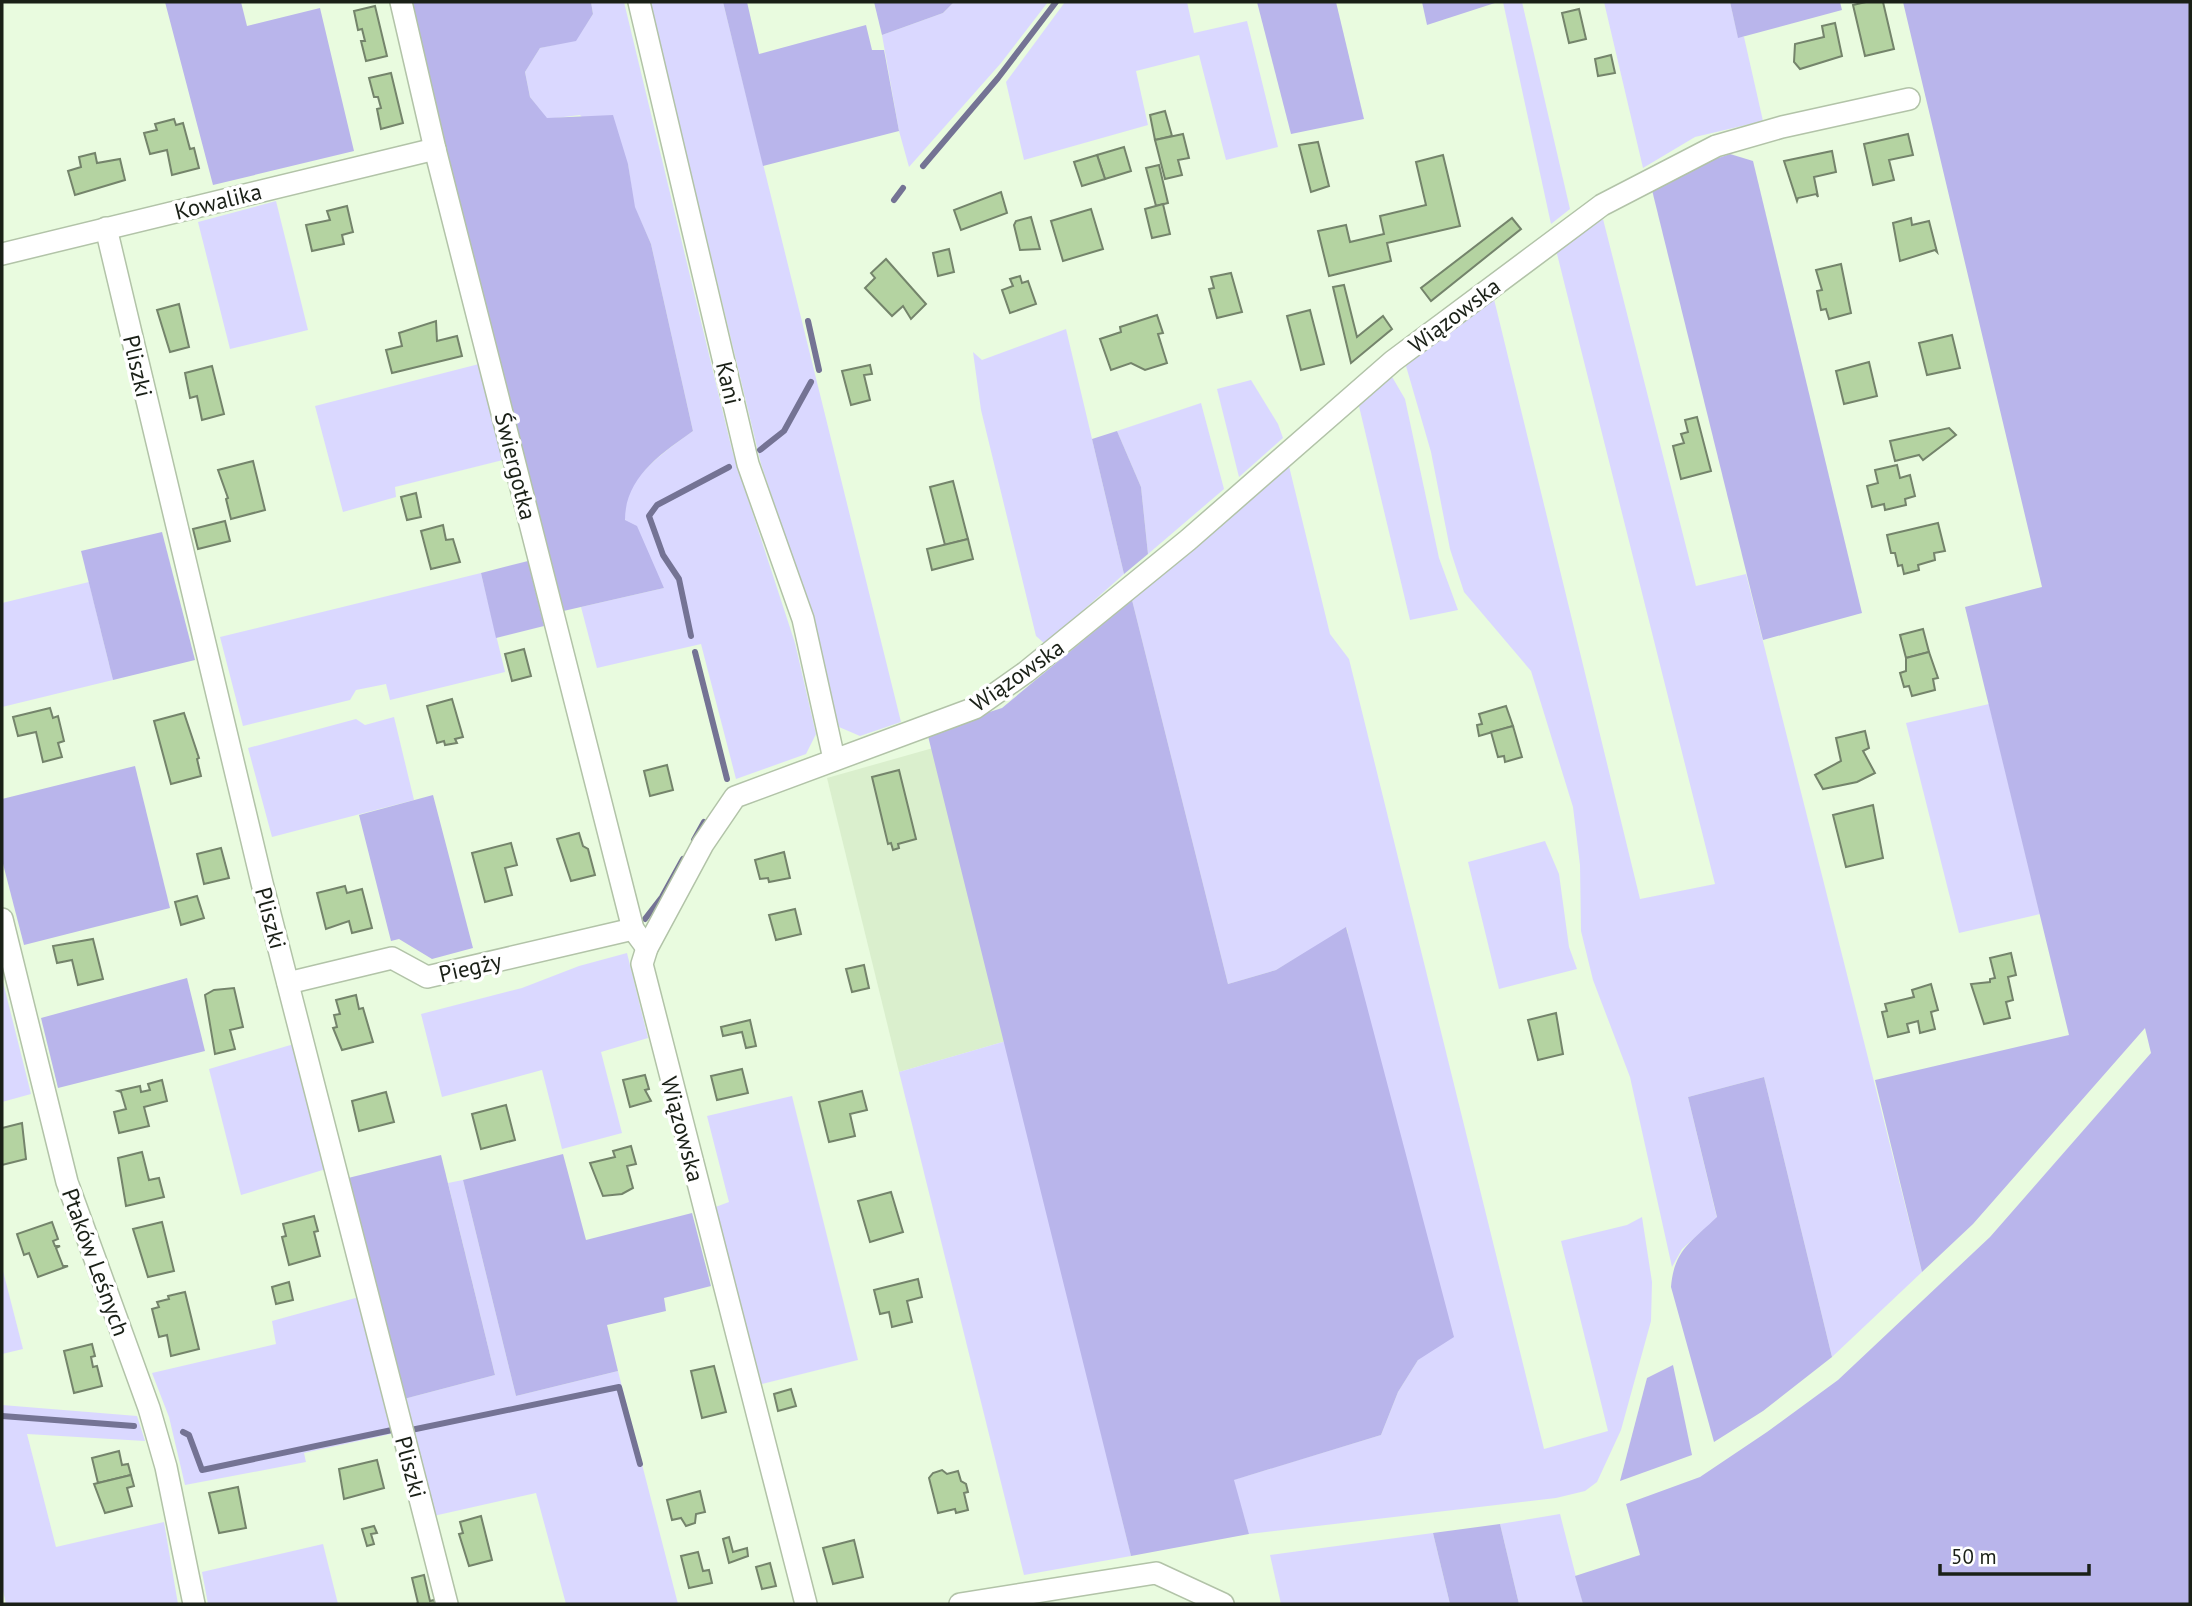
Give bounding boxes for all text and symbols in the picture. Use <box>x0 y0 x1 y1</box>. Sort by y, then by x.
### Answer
street label: Kowalika <box>171 176 265 226</box>
street label: Wiązowska <box>1402 271 1506 359</box>
street label: Pliszki <box>117 332 159 400</box>
street label: Kani <box>710 359 748 407</box>
street label: Świergotka <box>489 409 543 523</box>
street label: Wiązowska <box>965 632 1069 718</box>
street label: Pliszki <box>249 884 293 952</box>
street label: Piegży <box>436 946 505 988</box>
street label: Wiązowska <box>655 1073 711 1185</box>
street label: Ptaków Leśnych <box>56 1184 136 1340</box>
street label: Pliszki <box>389 1433 433 1501</box>
scale bar <box>1940 1532 2089 1576</box>
text: 50 m <box>1951 1543 1997 1570</box>

